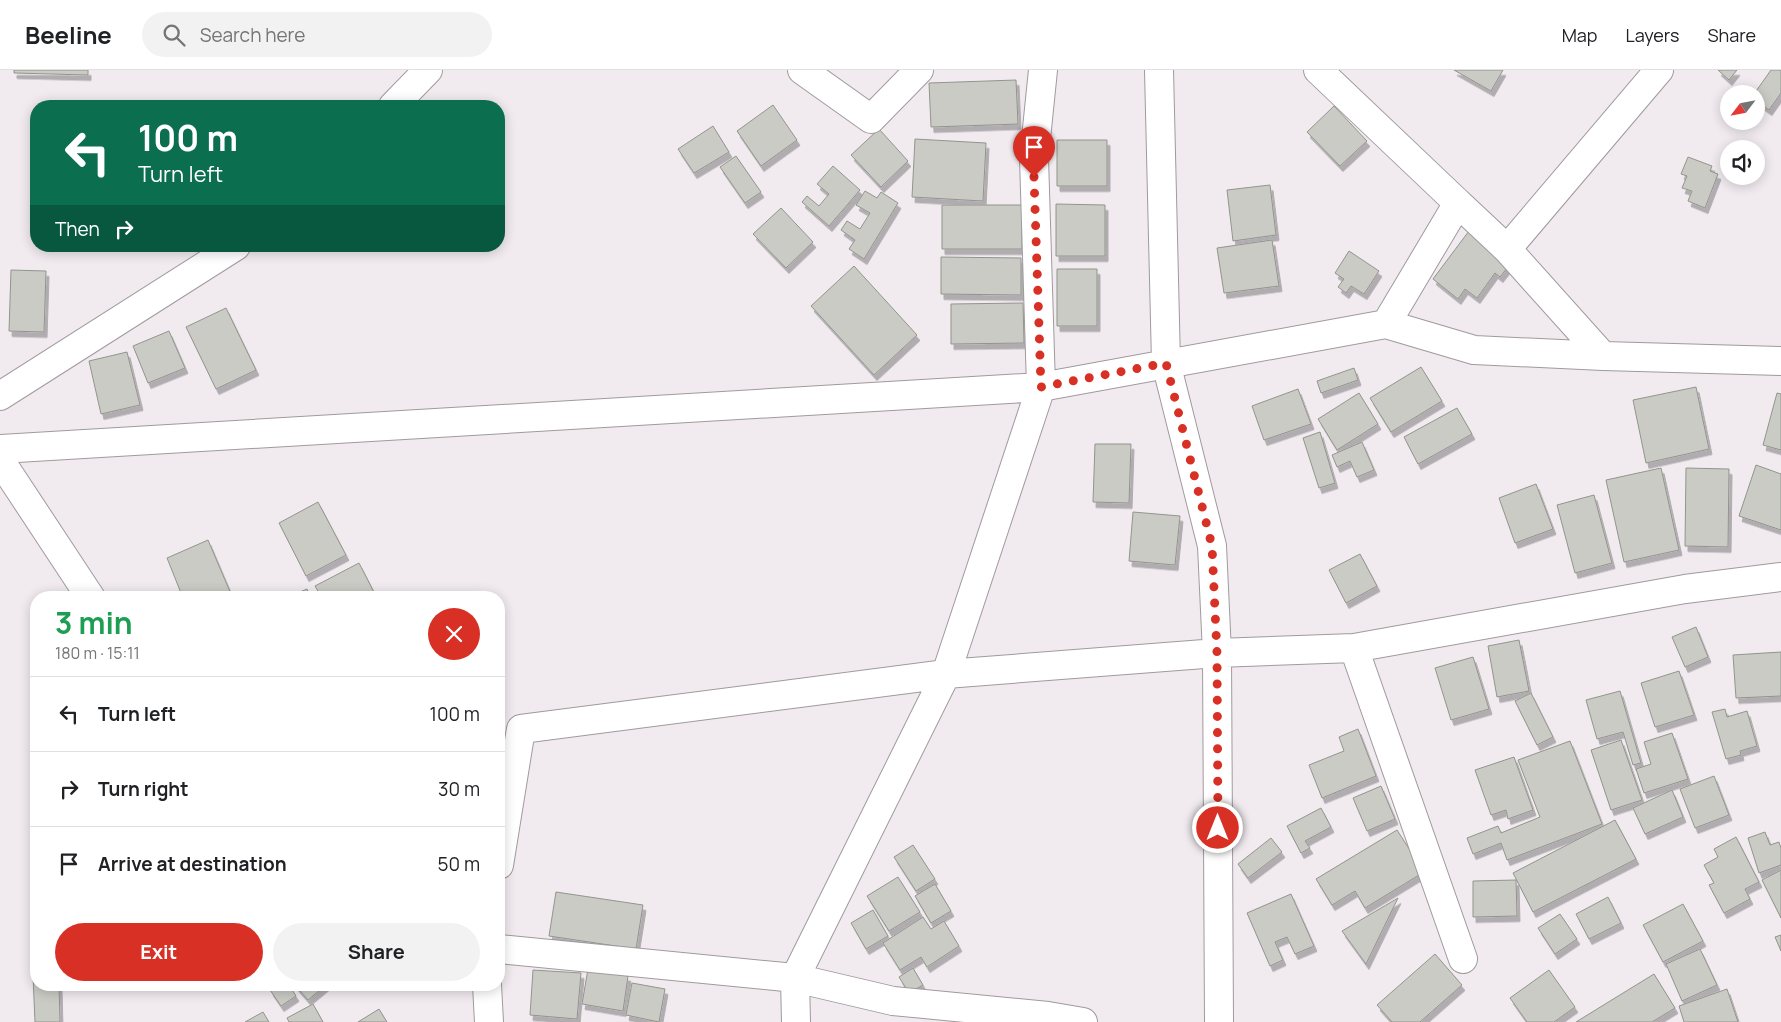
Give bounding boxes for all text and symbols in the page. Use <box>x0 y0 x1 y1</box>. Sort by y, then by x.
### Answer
search box <box>142 12 492 57</box>
text: Beeline <box>25 18 112 51</box>
icon: search <box>160 21 188 49</box>
text: Search here <box>200 22 305 48</box>
text: Map <box>1562 23 1597 47</box>
text: Layers <box>1625 23 1679 47</box>
text: Share <box>1707 23 1756 47</box>
north arrow <box>1720 85 1765 130</box>
map controls <box>1720 85 1765 185</box>
text: 100 m <box>138 114 238 162</box>
icon: left <box>55 120 120 185</box>
pin <box>1013 126 1055 177</box>
icon: arrive <box>1020 133 1048 161</box>
button: sound <box>1720 140 1765 185</box>
text: Turn left <box>138 159 223 189</box>
icon: right <box>110 215 138 243</box>
text: Then <box>55 216 100 242</box>
text: 3 min <box>55 602 133 643</box>
button: close <box>428 608 480 660</box>
text: 180 m · 15:11 <box>55 642 140 664</box>
icon: left <box>55 700 83 728</box>
text: Turn left <box>98 701 176 727</box>
text: 100 m <box>429 701 480 727</box>
icon: right <box>55 775 83 803</box>
text: Turn right <box>98 776 188 802</box>
text: 30 m <box>438 776 480 802</box>
position arrow <box>1191 801 1243 853</box>
icon: arrive <box>55 850 83 878</box>
text: Arrive at destination <box>98 851 287 877</box>
text: 50 m <box>438 851 480 877</box>
button: Exit <box>55 923 263 981</box>
button: Share <box>273 923 480 981</box>

